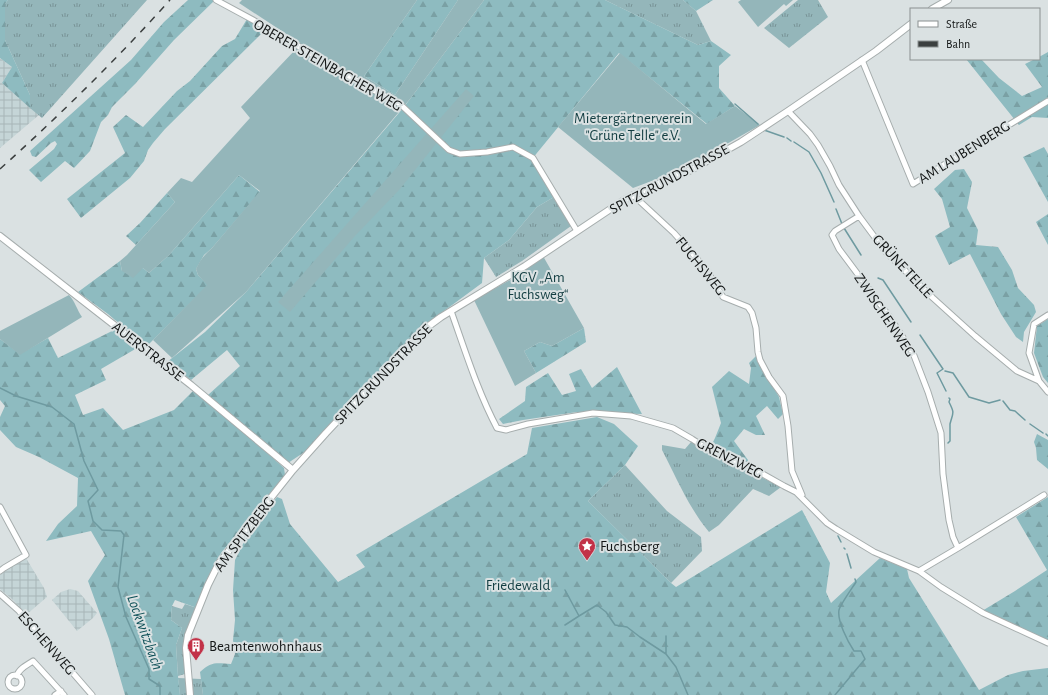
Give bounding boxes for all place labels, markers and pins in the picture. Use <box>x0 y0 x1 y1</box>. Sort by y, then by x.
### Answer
place icon: Fuchsberg <box>577 536 597 561</box>
place label: Fuchsberg <box>600 539 660 554</box>
building icon: Beamtenwohnhaus <box>186 636 206 661</box>
place label: Beamtenwohnhaus <box>209 639 322 654</box>

